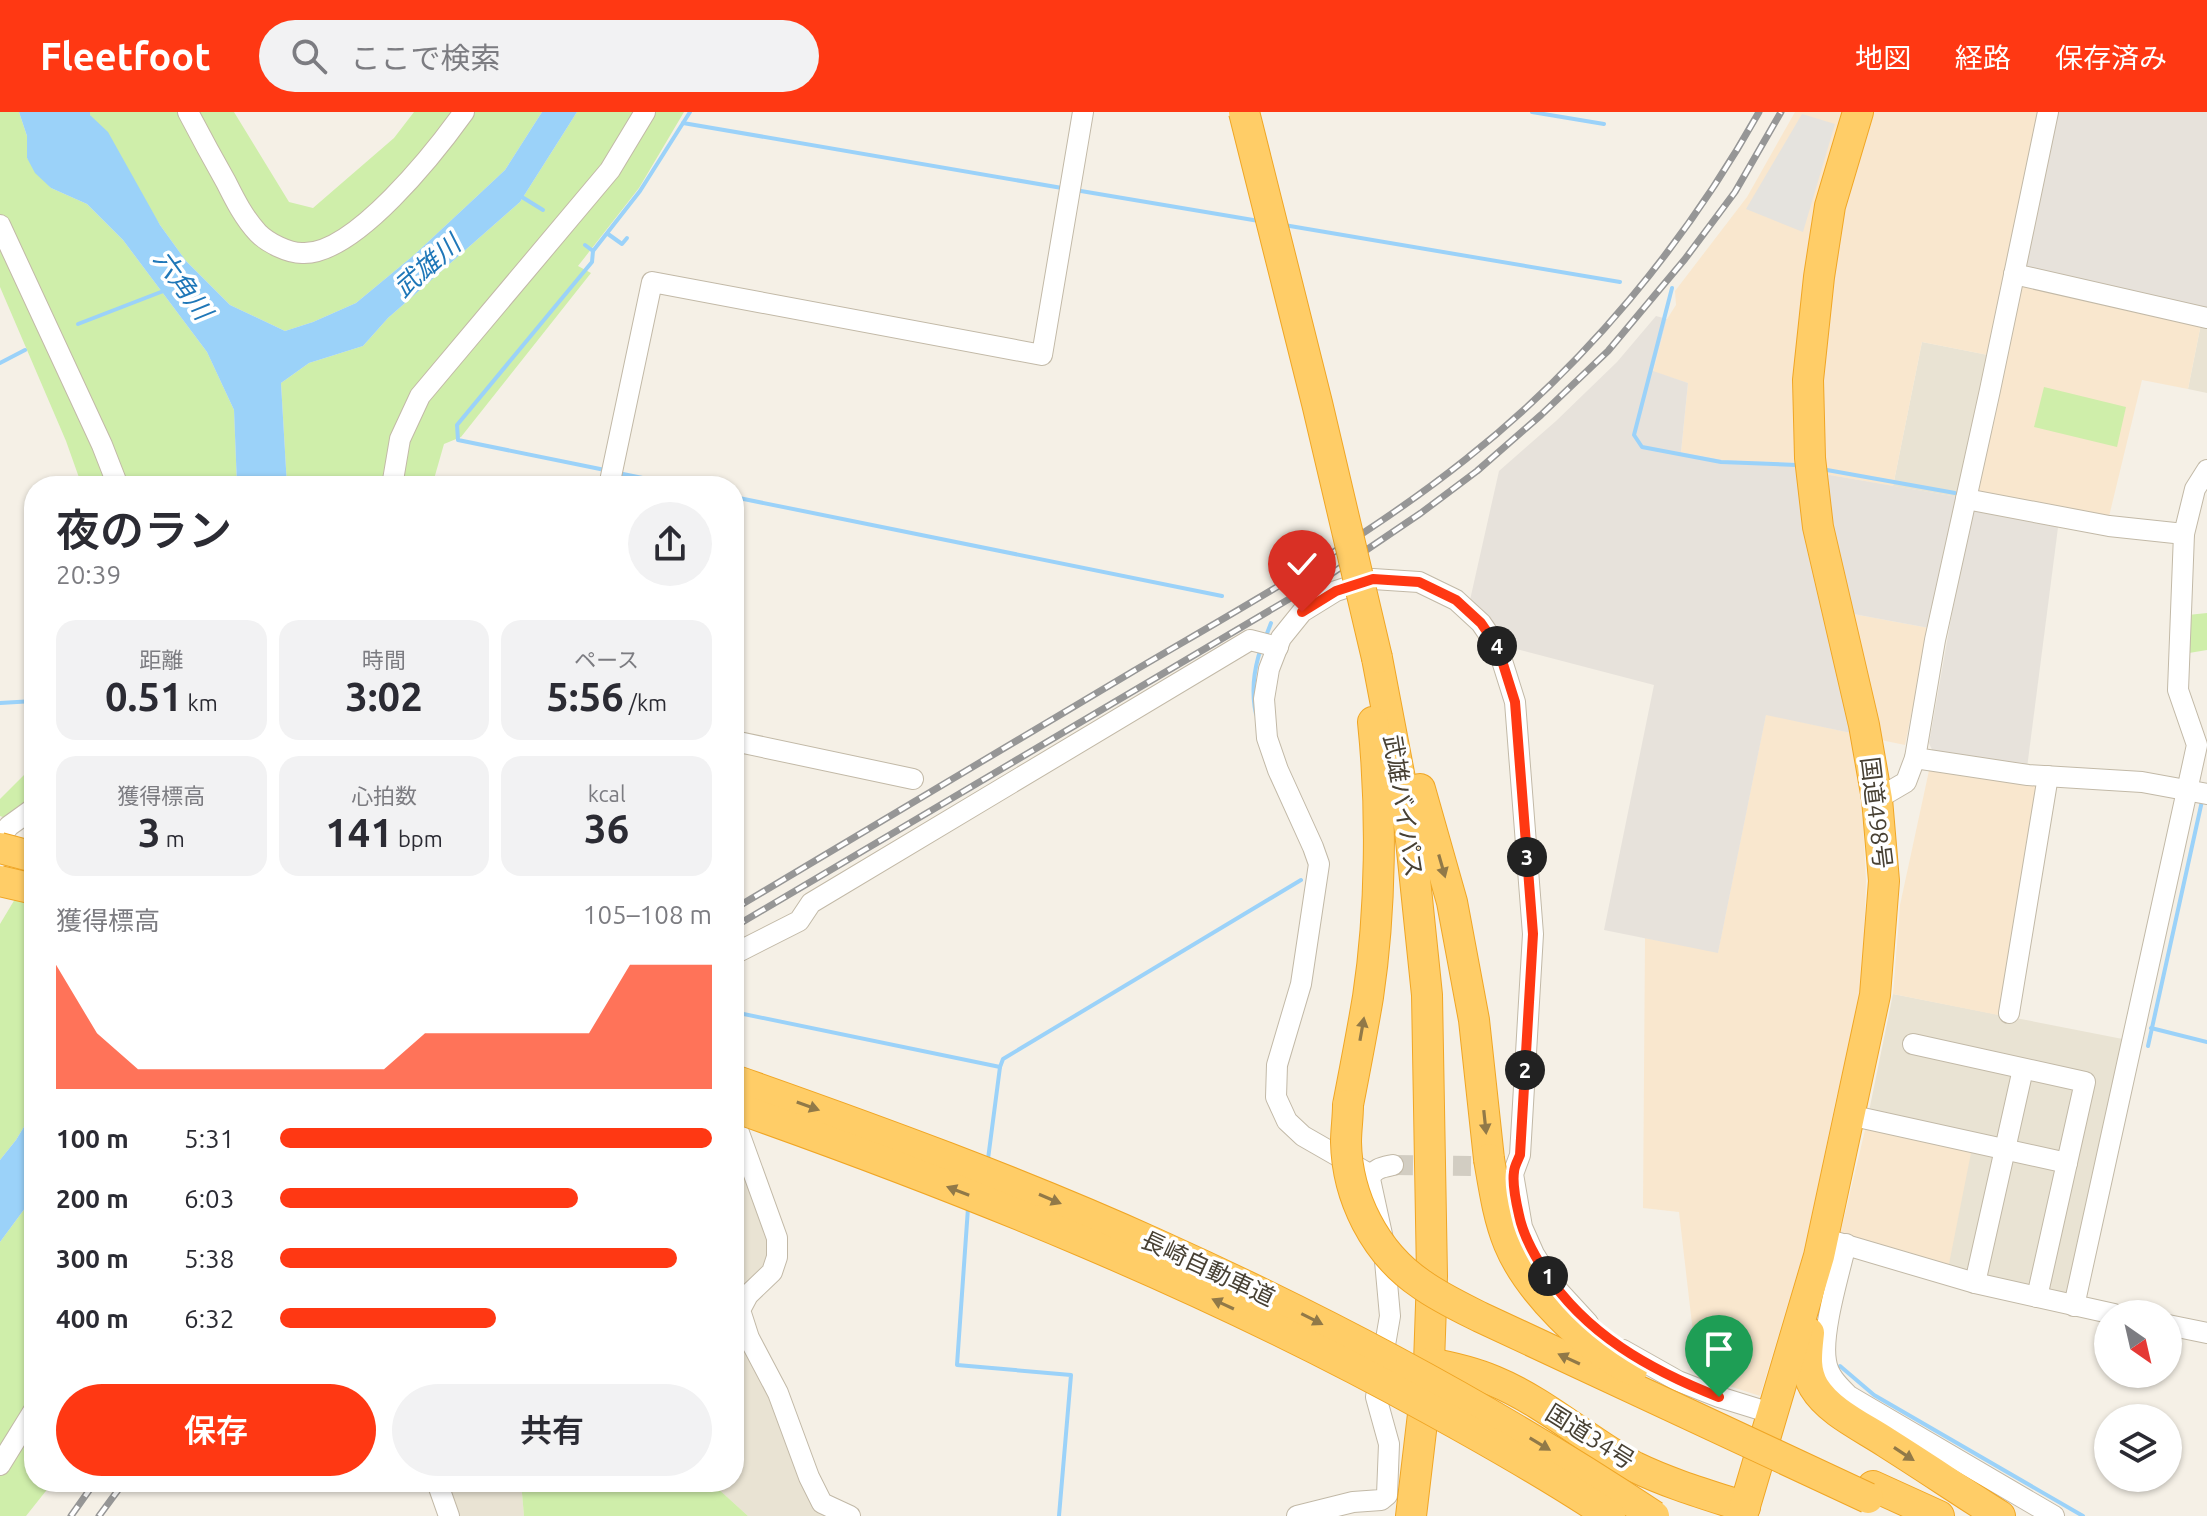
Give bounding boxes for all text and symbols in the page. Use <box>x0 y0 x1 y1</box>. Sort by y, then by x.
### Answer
search box <box>259 20 819 92</box>
icon: search <box>287 34 331 78</box>
text: Fleetfoot <box>40 35 211 77</box>
text: ここで検索 <box>351 41 501 75</box>
text: 地図 <box>1855 42 1911 73</box>
text: 経路 <box>1955 42 2011 73</box>
text: 保存済み <box>2055 42 2167 73</box>
water label: 武雄川 <box>388 227 468 302</box>
water label: 六角川 <box>149 245 220 327</box>
button: share <box>628 502 712 586</box>
text: 夜のラン <box>56 505 232 554</box>
pin <box>1268 530 1336 612</box>
icon: check <box>1280 542 1324 586</box>
text: 20:39 <box>56 560 121 589</box>
pin: 4 <box>1477 626 1517 666</box>
text: 4 <box>1491 633 1503 658</box>
text: 距離 <box>139 647 183 672</box>
text: 時間 <box>362 647 406 672</box>
text: ペース <box>574 647 639 672</box>
text: 0.51 <box>105 674 183 719</box>
text: 3:02 <box>345 674 423 719</box>
text: 5:56 <box>546 674 624 719</box>
text: km <box>183 690 218 715</box>
text: /km <box>624 690 667 715</box>
street label: 武雄バイパス <box>1379 733 1428 879</box>
street label: 国道498号 <box>1856 755 1897 870</box>
text: kcal <box>588 781 626 806</box>
text: 獲得標高 <box>117 783 205 808</box>
text: 心拍数 <box>351 783 417 808</box>
text: 36 <box>584 806 629 851</box>
text: 3 <box>138 810 161 855</box>
text: 141 <box>325 810 393 855</box>
text: m <box>161 826 185 851</box>
text: bpm <box>393 826 443 851</box>
pin: 3 <box>1507 837 1547 877</box>
text: 3 <box>1521 844 1533 869</box>
one-way arrow <box>1436 855 1449 879</box>
text: 105–108 m <box>583 900 712 929</box>
text: 獲得標高 <box>56 906 160 935</box>
one-way arrow <box>1357 1016 1369 1041</box>
pin: 2 <box>1505 1050 1545 1090</box>
text: 2 <box>1519 1057 1531 1082</box>
one-way arrow <box>796 1100 820 1113</box>
one-way arrow <box>1479 1110 1492 1135</box>
text: 100 m <box>56 1124 129 1153</box>
text: 5:31 <box>184 1124 234 1153</box>
text: 200 m <box>56 1184 129 1213</box>
text: 6:03 <box>184 1184 234 1213</box>
one-way arrow <box>946 1184 970 1197</box>
one-way arrow <box>1038 1193 1062 1206</box>
street label: 長崎自動車道 <box>1137 1226 1279 1311</box>
text: 300 m <box>56 1244 129 1273</box>
text: 5:38 <box>184 1244 234 1273</box>
pin: 1 <box>1528 1256 1568 1296</box>
text: 1 <box>1542 1263 1554 1288</box>
one-way arrow <box>1212 1297 1235 1311</box>
north arrow <box>2094 1300 2182 1388</box>
map controls <box>2094 1300 2182 1492</box>
text: 400 m <box>56 1304 129 1333</box>
text: 6:32 <box>184 1304 234 1333</box>
one-way arrow <box>1301 1312 1324 1325</box>
pin <box>1685 1315 1753 1397</box>
icon: arrive <box>1697 1327 1741 1371</box>
one-way arrow <box>1558 1352 1581 1365</box>
button: 保存 <box>56 1384 376 1476</box>
button: 共有 <box>392 1384 712 1476</box>
street label: 国道34号 <box>1541 1399 1639 1474</box>
button: layers <box>2094 1404 2182 1492</box>
one-way arrow <box>1529 1436 1551 1450</box>
one-way arrow <box>1893 1446 1915 1460</box>

